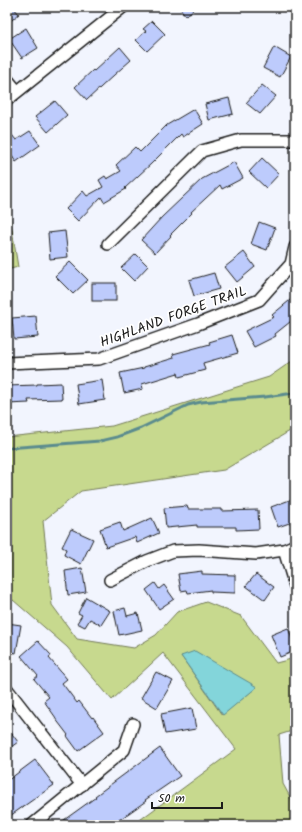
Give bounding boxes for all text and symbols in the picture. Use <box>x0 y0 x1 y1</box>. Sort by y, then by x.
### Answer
street label: HIGHLAND FORGE TRAIL <box>97 280 250 354</box>
scale bar <box>152 784 222 810</box>
text: 50 m <box>158 789 185 808</box>

